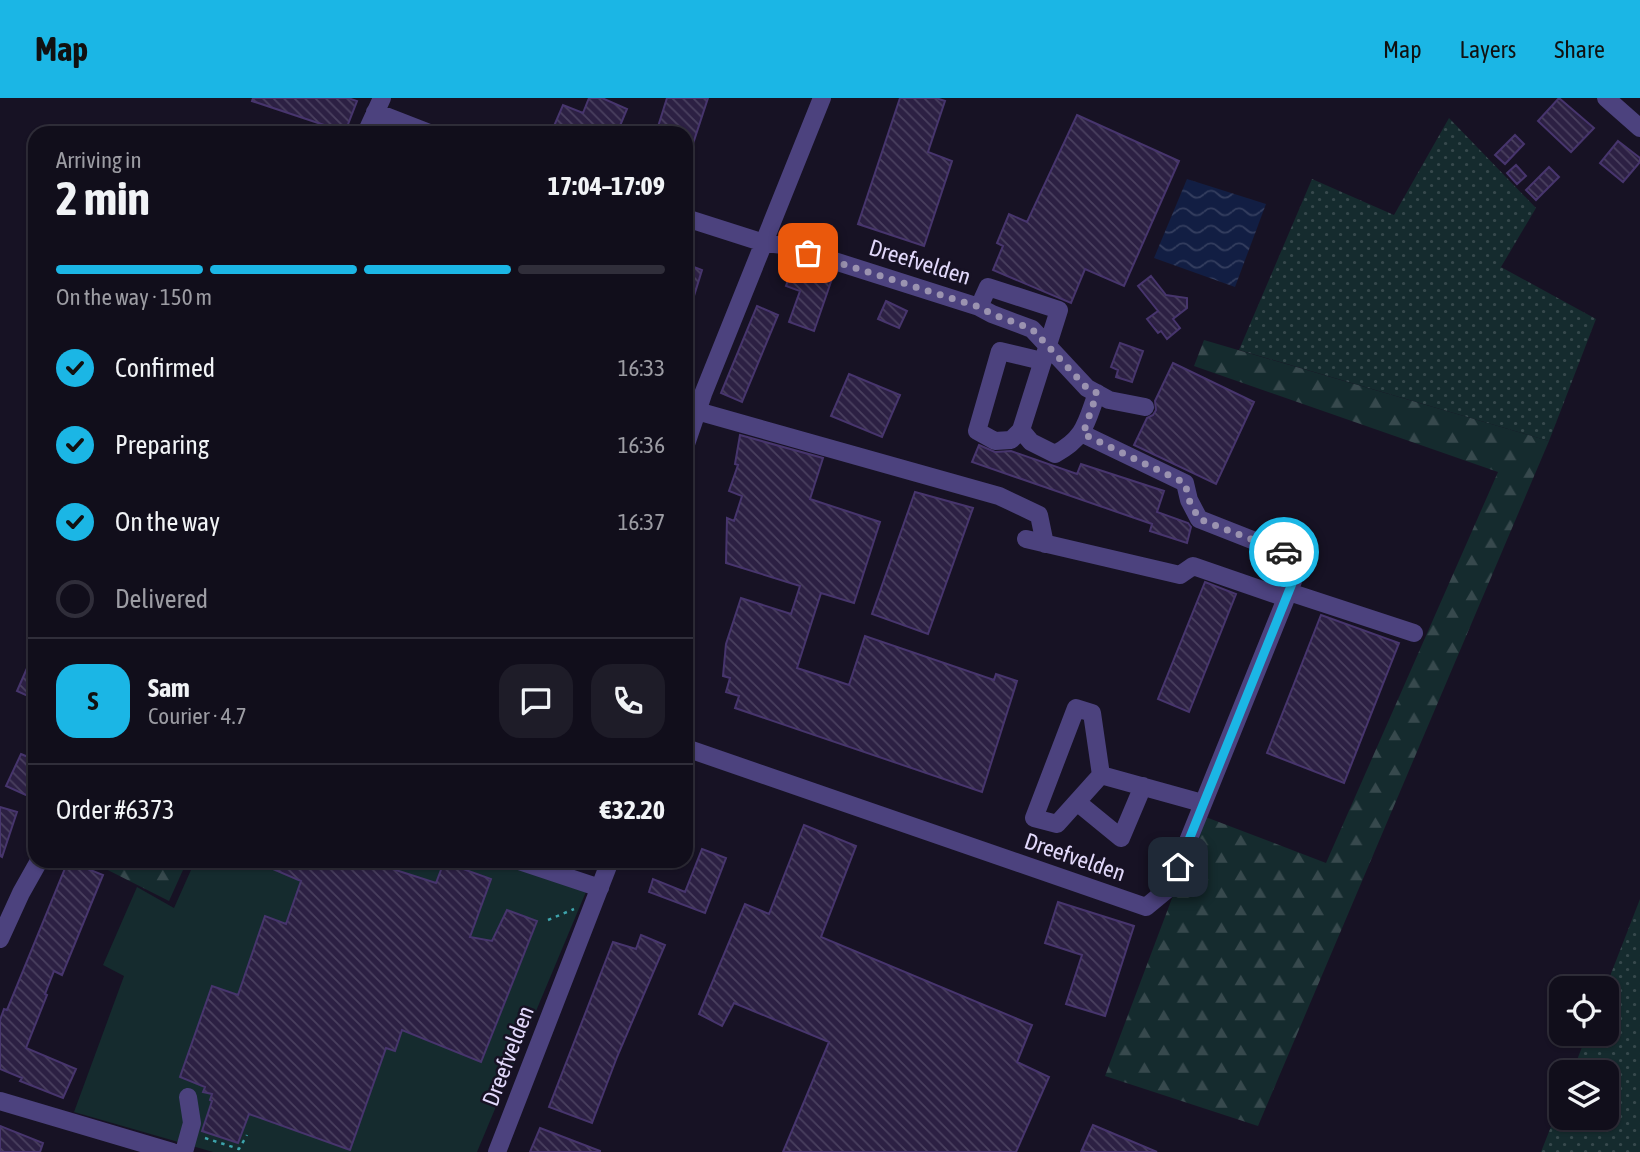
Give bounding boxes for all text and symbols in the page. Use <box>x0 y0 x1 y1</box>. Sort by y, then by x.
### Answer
text: Map <box>35 30 88 68</box>
text: Map <box>1383 36 1422 63</box>
text: Layers <box>1460 36 1516 63</box>
text: Share <box>1554 36 1605 63</box>
text: Arriving in <box>56 147 142 173</box>
text: 17:04–17:09 <box>548 171 665 201</box>
text: 2 min <box>56 172 150 225</box>
pin <box>778 223 838 283</box>
icon: bag <box>789 234 827 272</box>
street label: Dreefvelden <box>866 234 974 290</box>
text: On the way · 150 m <box>56 284 212 310</box>
icon: check <box>56 349 94 387</box>
text: Confirmed <box>115 353 215 383</box>
text: 16:33 <box>618 355 665 381</box>
icon: check <box>56 426 94 464</box>
text: Preparing <box>115 430 209 460</box>
text: 16:36 <box>618 432 665 458</box>
icon: check <box>56 503 94 541</box>
text: On the way <box>115 507 220 537</box>
text: 16:37 <box>618 509 665 535</box>
courier <box>1249 517 1319 587</box>
icon: car <box>1265 533 1303 571</box>
text: Delivered <box>115 584 208 614</box>
button: chat <box>499 664 573 738</box>
button: phone <box>591 664 665 738</box>
text: Sam <box>148 673 190 703</box>
text: S <box>88 686 98 716</box>
text: Courier · 4.7 <box>148 703 247 729</box>
text: Order #6373 <box>56 795 175 825</box>
text: €32.20 <box>600 795 665 825</box>
street label: Dreefvelden <box>1021 828 1129 886</box>
pin <box>1148 837 1208 897</box>
icon: home <box>1159 848 1197 886</box>
map controls <box>1549 976 1619 1130</box>
button: locate <box>1549 976 1619 1046</box>
street label: Dreefvelden <box>477 1002 539 1110</box>
button: layers <box>1549 1060 1619 1130</box>

